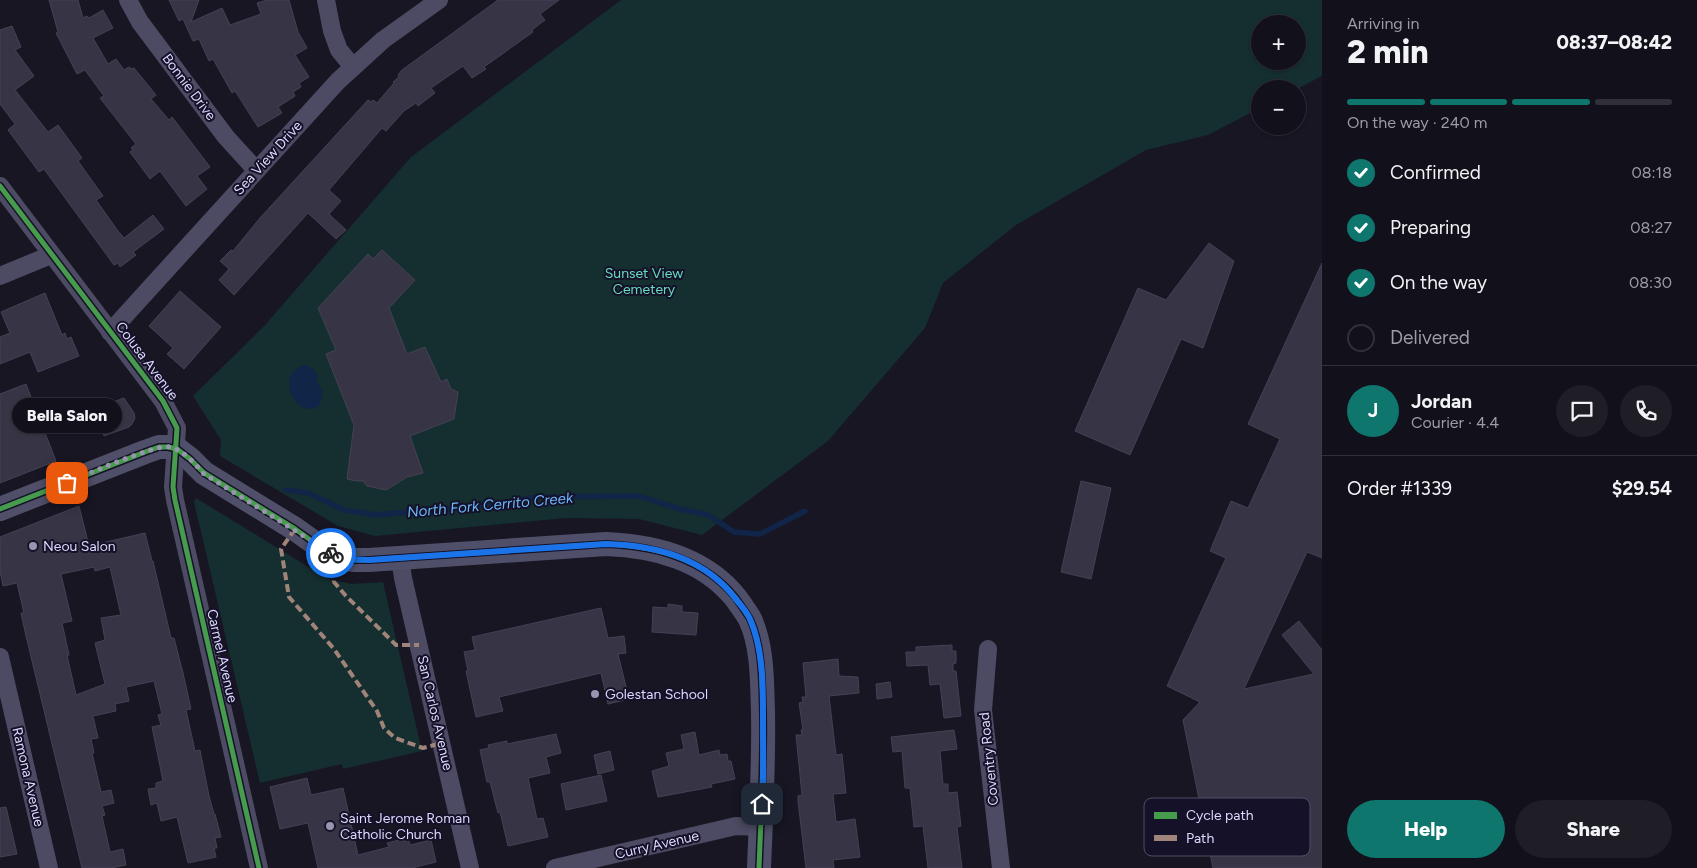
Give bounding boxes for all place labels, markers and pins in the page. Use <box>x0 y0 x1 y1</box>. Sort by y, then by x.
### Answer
callout: Bella Salon <box>12 398 122 433</box>
pin <box>46 462 88 504</box>
place label: Neou Salon <box>43 538 116 555</box>
marker: Neou Salon <box>27 540 39 552</box>
place label: Golestan School <box>605 686 708 703</box>
marker: Golestan School <box>589 688 601 700</box>
pin <box>741 783 783 825</box>
place label: Saint Jerome Roman Catholic Church <box>340 810 470 843</box>
marker: Saint Jerome Roman Catholic Church <box>324 820 336 832</box>

